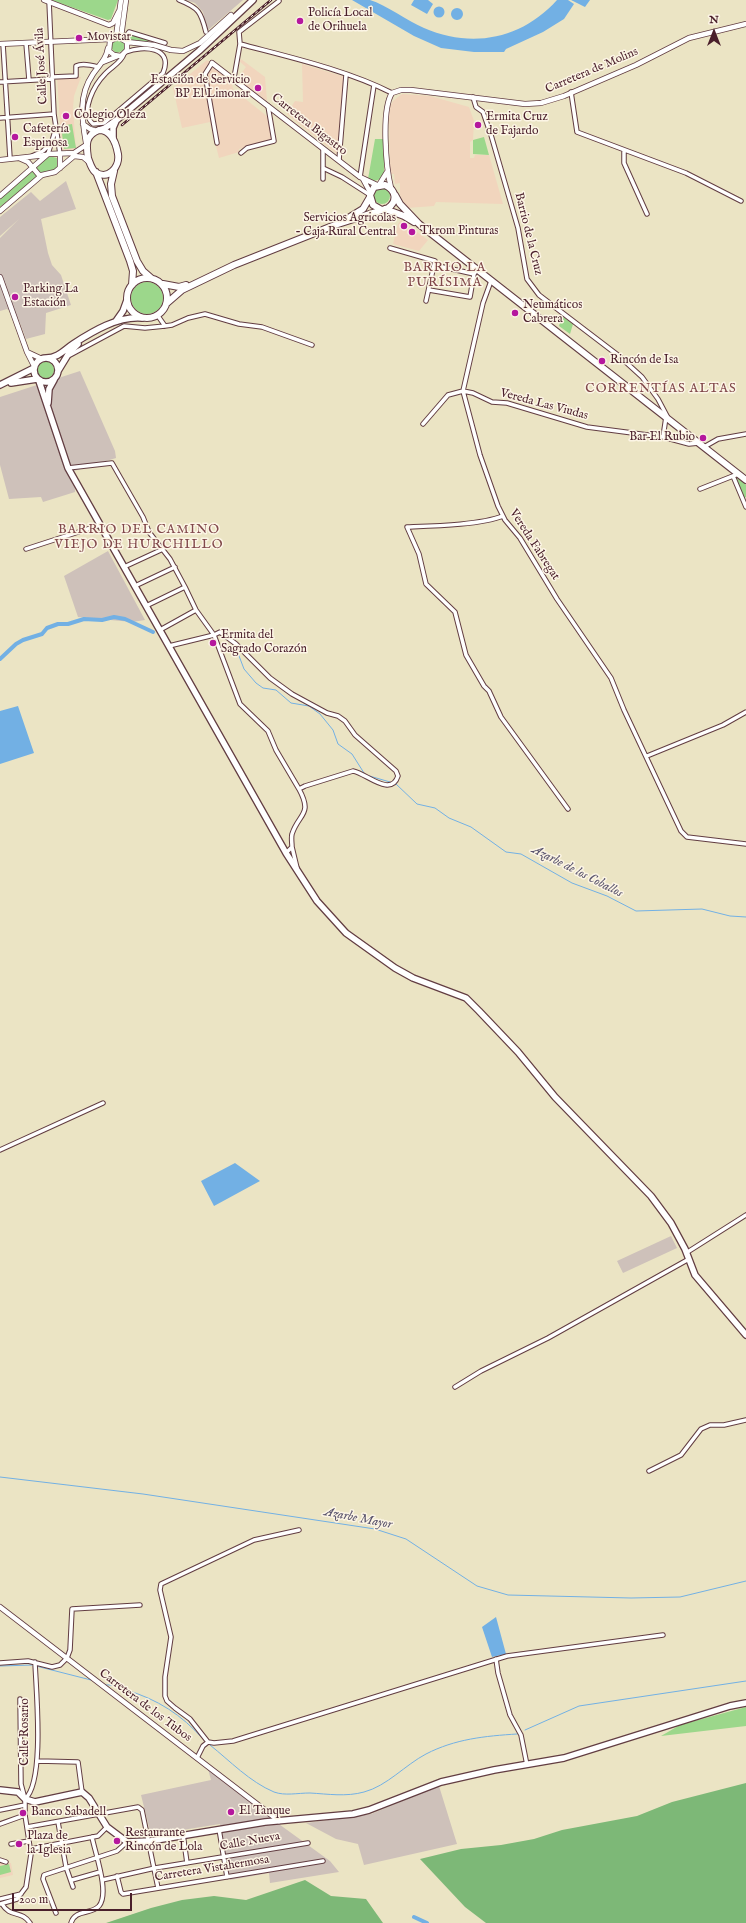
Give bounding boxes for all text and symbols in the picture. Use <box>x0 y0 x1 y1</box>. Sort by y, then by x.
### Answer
place label: Policía Local de Orihuela <box>308 7 372 35</box>
north arrow <box>694 12 734 52</box>
text: N <box>709 13 719 27</box>
marker: Policía Local de Orihuela <box>295 16 305 26</box>
street label: Calle José Ávila <box>33 27 51 105</box>
place label: Movistar <box>87 31 131 45</box>
marker: Movistar <box>74 33 84 43</box>
street label: Carretera de Molins <box>544 45 640 97</box>
place label: Estación de Servicio BP El Limonar <box>151 74 250 102</box>
marker: Estación de Servicio BP El Limonar <box>253 83 263 93</box>
street label: Carretera Bigastro <box>268 91 350 159</box>
place label: Colegio Oleza <box>74 109 146 123</box>
marker: Colegio Oleza <box>61 111 71 121</box>
place label: Ermita Cruz de Fajardo <box>486 111 548 139</box>
marker: Ermita Cruz de Fajardo <box>473 120 483 130</box>
place label: Cafetería Espinosa <box>23 123 69 151</box>
marker: Cafetería Espinosa <box>10 132 20 142</box>
street label: Barrio de la Cruz <box>511 191 545 277</box>
place label: Servicios Agricolas - Caja Rural Central <box>295 212 396 240</box>
marker: Servicios Agricolas - Caja Rural Central <box>399 221 409 231</box>
place label: Tkrom Pinturas <box>420 225 499 239</box>
marker: Tkrom Pinturas <box>407 227 417 237</box>
district label: BARRIO LA PURÍSIMA <box>403 260 487 291</box>
place label: Parking La Estación <box>23 283 78 311</box>
marker: Parking La Estación <box>10 292 20 302</box>
place label: Neumáticos Cabrera <box>523 299 582 327</box>
marker: Neumáticos Cabrera <box>510 308 520 318</box>
place label: Rincón de Isa <box>610 354 678 368</box>
marker: Rincón de Isa <box>597 356 607 366</box>
district label: CORRENTÍAS ALTAS <box>585 381 737 397</box>
street label: Vereda Las Viudas <box>498 386 590 424</box>
place label: Bar El Rubio <box>629 431 695 445</box>
marker: Bar El Rubio <box>698 433 708 443</box>
street label: Vereda Fabregat <box>506 507 562 583</box>
district label: BARRIO DEL CAMINO VIEJO DE HURCHILLO <box>55 522 223 553</box>
place label: Ermita del Sagrado Corazón <box>221 629 307 657</box>
marker: Ermita del Sagrado Corazón <box>208 638 218 648</box>
water label: Azarbe de los Coballos <box>529 842 625 902</box>
water label: Azarbe Mayor <box>323 1505 393 1533</box>
street label: Carretera de los Tubos <box>96 1667 194 1745</box>
street label: Calle Rosario <box>19 1698 33 1766</box>
place label: El Tanque <box>239 1805 290 1819</box>
place label: Banco Sabadell <box>31 1806 106 1820</box>
marker: El Tanque <box>226 1807 236 1817</box>
marker: Banco Sabadell <box>18 1808 28 1818</box>
place label: Restaurante Rincón de Lola <box>125 1827 202 1855</box>
place label: Plaza de la Iglesia <box>27 1830 71 1858</box>
street label: Calle Nueva <box>219 1830 281 1854</box>
marker: Restaurante Rincón de Lola <box>112 1836 122 1846</box>
marker: Plaza de la Iglesia <box>14 1839 24 1849</box>
street label: Carretera Vistahermosa <box>154 1853 270 1885</box>
scale bar <box>14 1885 134 1911</box>
text: 200 m <box>19 1892 48 1907</box>

